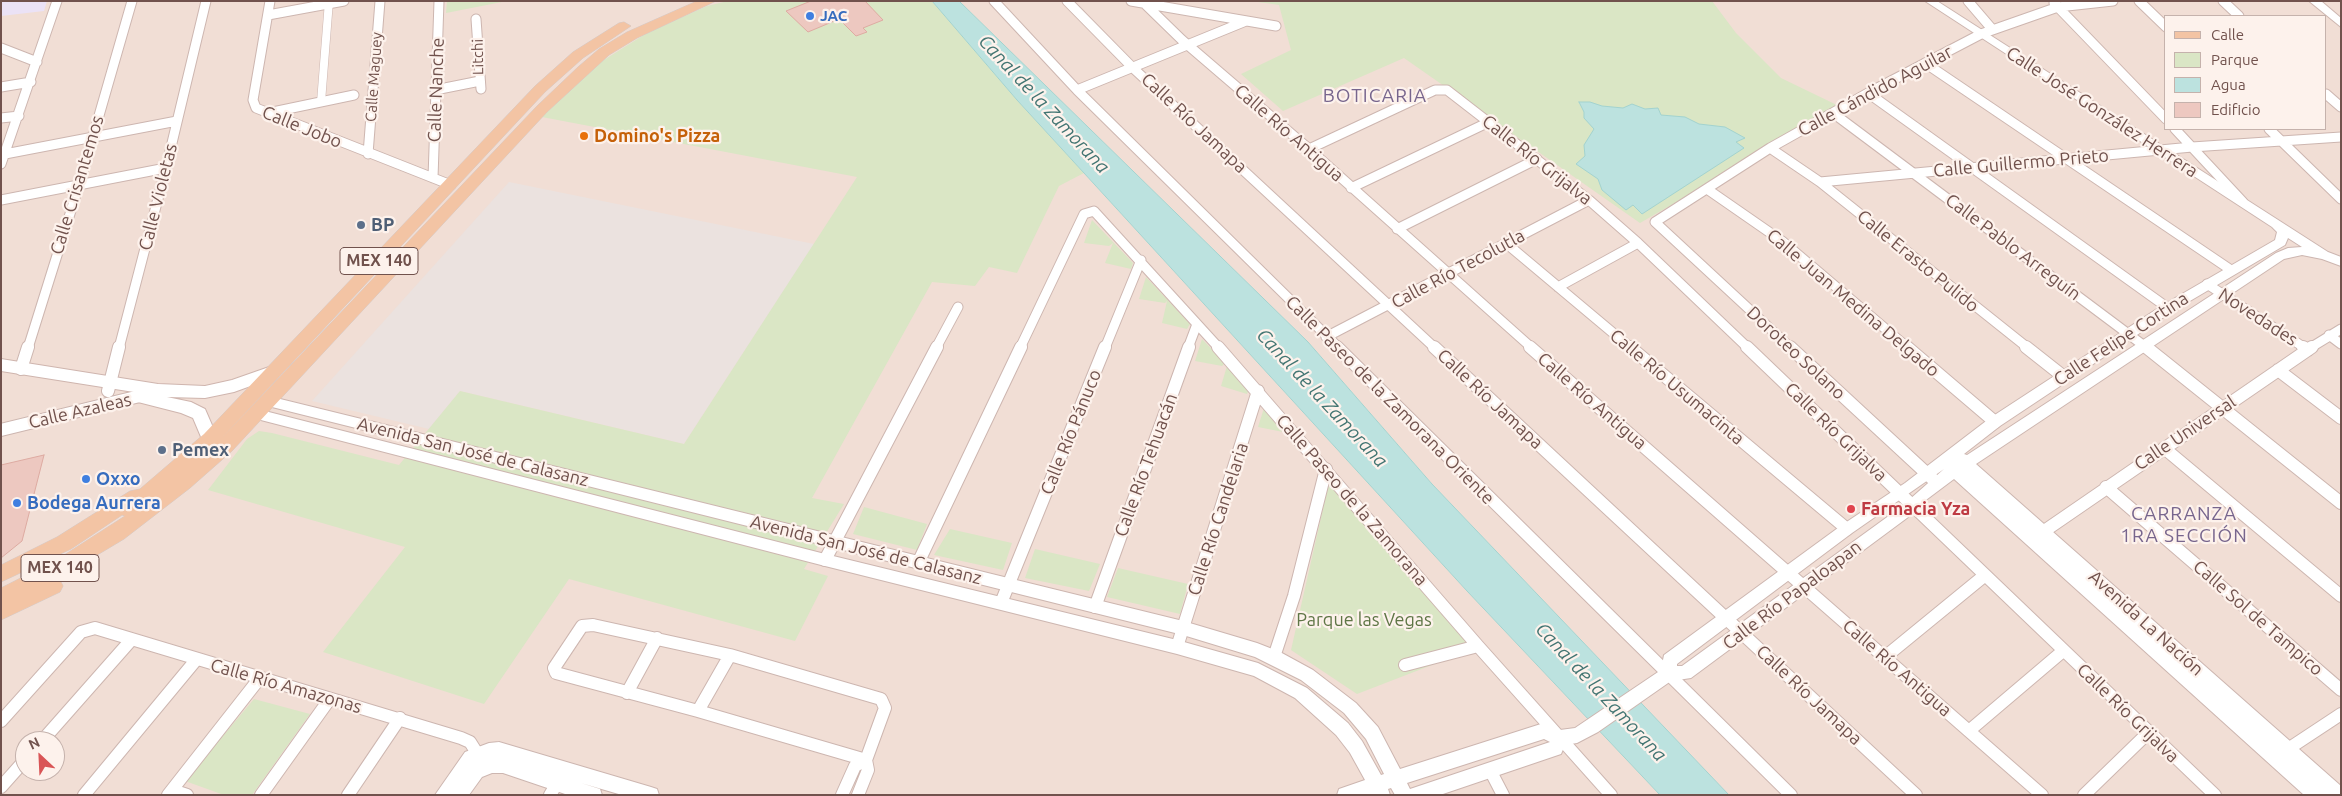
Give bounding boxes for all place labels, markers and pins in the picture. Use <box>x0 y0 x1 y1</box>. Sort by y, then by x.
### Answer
place label: JAC <box>820 7 847 25</box>
marker: JAC <box>804 10 816 22</box>
place label: Domino's Pizza <box>594 125 720 147</box>
marker: Domino's Pizza <box>578 130 590 142</box>
place label: BP <box>371 214 394 236</box>
marker: BP <box>355 219 367 231</box>
place label: Pemex <box>172 439 229 461</box>
marker: Pemex <box>156 444 168 456</box>
place label: Oxxo <box>96 468 141 490</box>
marker: Oxxo <box>80 473 92 485</box>
place label: Bodega Aurrera <box>27 492 161 514</box>
marker: Bodega Aurrera <box>11 497 23 509</box>
place label: Farmacia Yza <box>1861 498 1970 520</box>
marker: Farmacia Yza <box>1845 503 1857 515</box>

